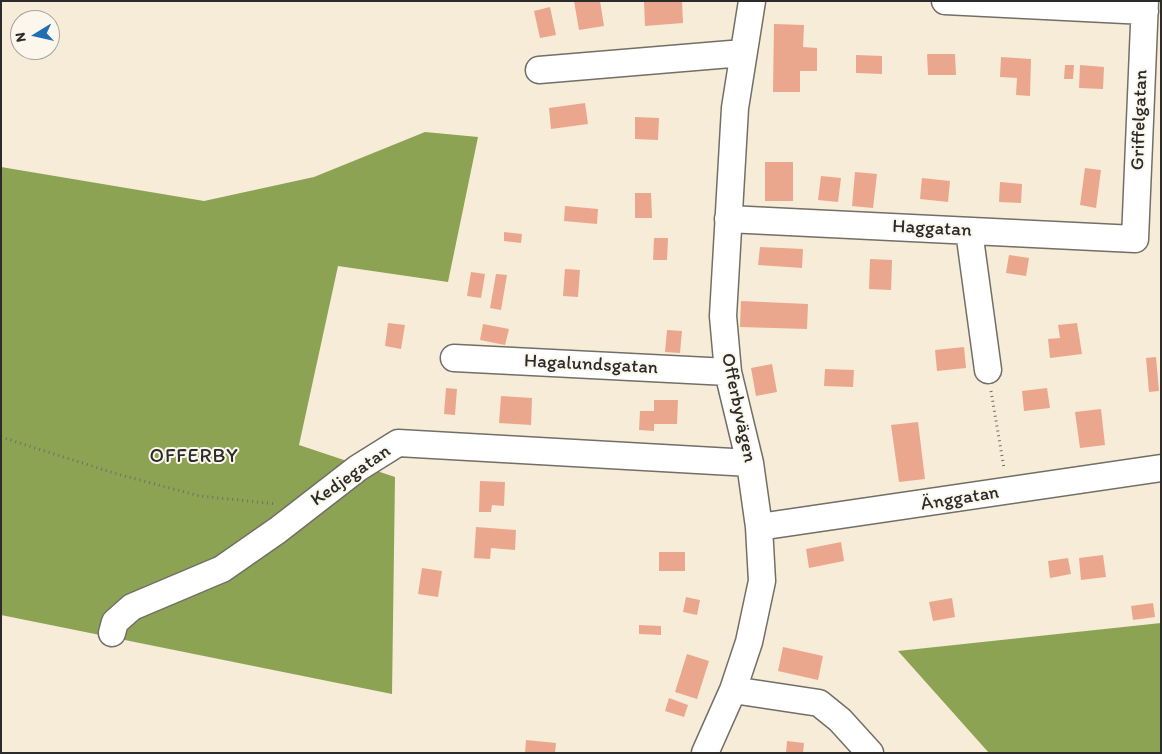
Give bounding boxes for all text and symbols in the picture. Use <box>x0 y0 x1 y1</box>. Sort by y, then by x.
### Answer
north arrow <box>10 10 60 60</box>
text: N <box>12 31 30 43</box>
street label: Griffelgatan <box>1127 69 1153 171</box>
street label: Haggatan <box>892 216 972 242</box>
street label: Hagalundsgatan <box>524 350 658 380</box>
street label: Offerbyvägen <box>715 351 761 465</box>
street label: Kedjegatan <box>307 440 395 512</box>
district label: OFFERBY <box>148 445 240 469</box>
street label: Änggatan <box>919 482 1001 516</box>

